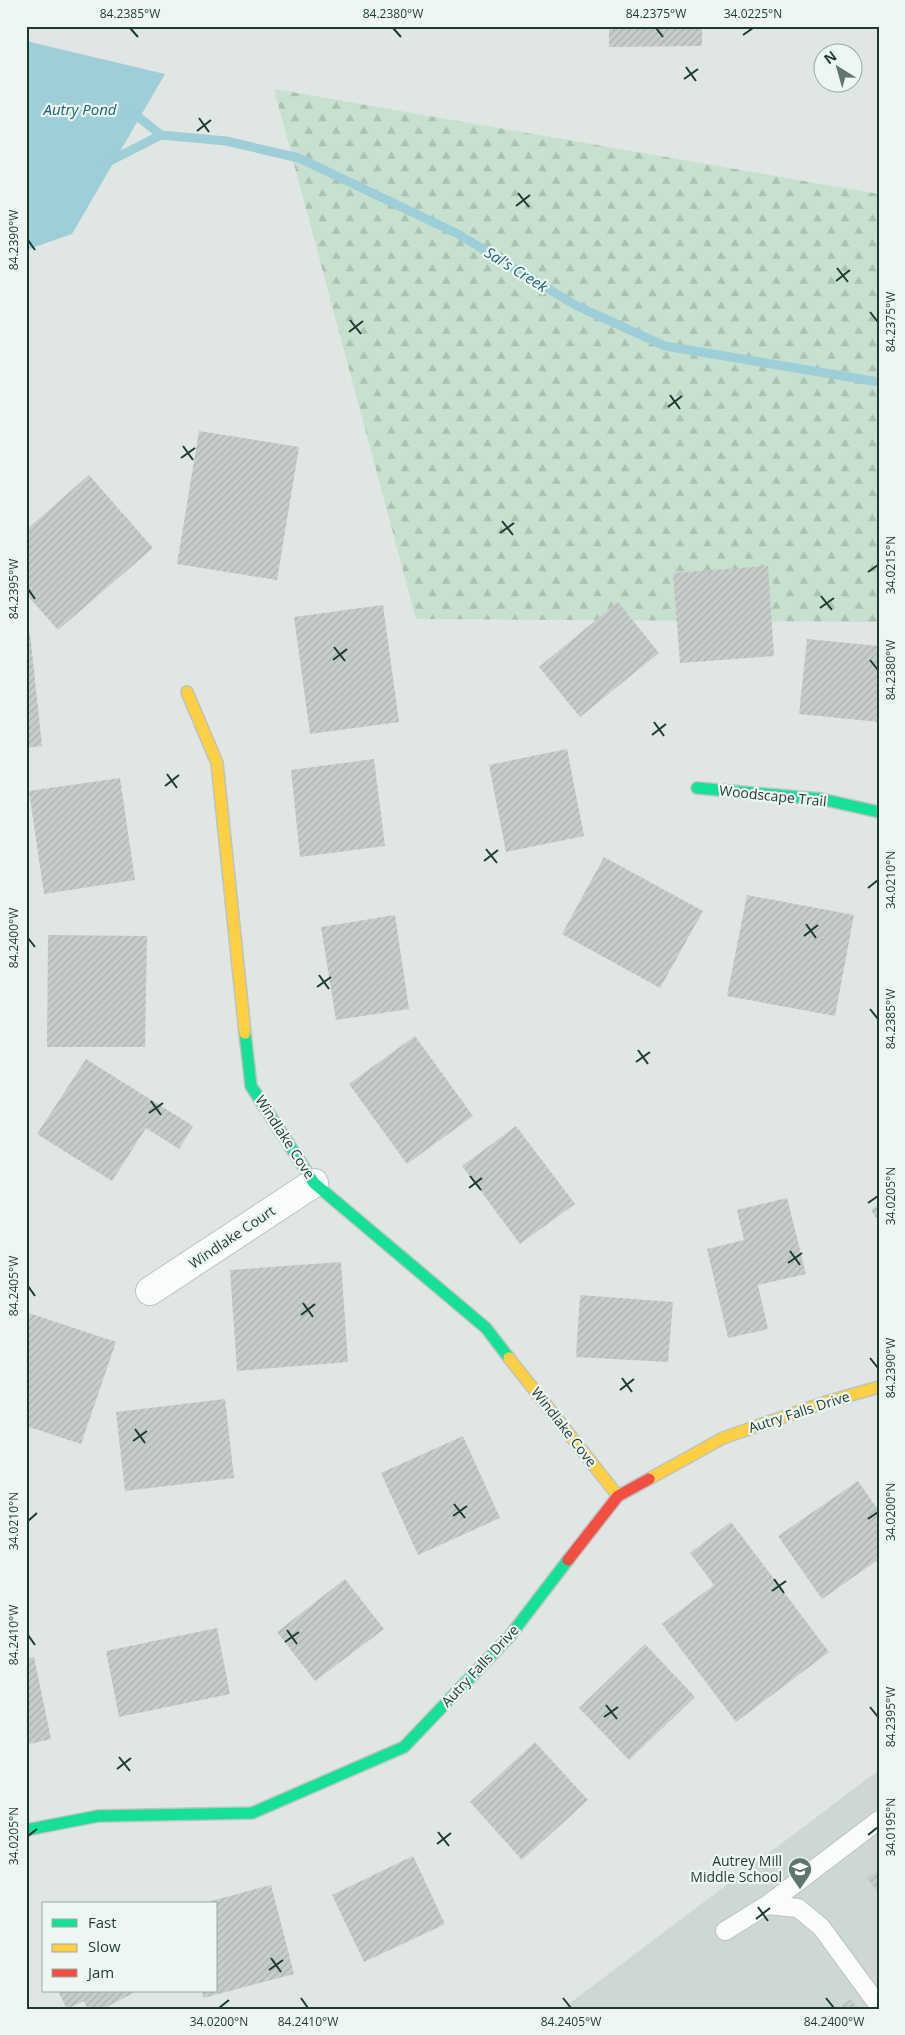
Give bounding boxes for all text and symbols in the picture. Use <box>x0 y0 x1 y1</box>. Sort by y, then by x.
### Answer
text: 84.2385°W <box>100 5 160 22</box>
text: 84.2380°W <box>363 5 423 22</box>
text: 84.2375°W <box>626 5 686 22</box>
text: 34.0225°N <box>724 5 782 22</box>
north arrow <box>812 42 862 92</box>
text: N <box>820 46 840 68</box>
water label: Autry Pond <box>43 99 117 119</box>
text: 84.2390°W <box>5 210 22 270</box>
water label: Sal's Creek <box>481 242 552 297</box>
text: 84.2375°W <box>882 292 899 352</box>
text: 34.0215°N <box>882 536 899 594</box>
text: 84.2395°W <box>5 559 22 619</box>
text: 84.2380°W <box>882 640 899 700</box>
street label: Woodscape Trail <box>718 780 828 811</box>
text: 34.0210°N <box>882 851 899 909</box>
text: 84.2400°W <box>5 908 22 968</box>
text: 84.2385°W <box>882 989 899 1049</box>
street label: Windlake Cove <box>251 1091 320 1182</box>
text: 34.0205°N <box>882 1167 899 1225</box>
street label: Windlake Court <box>185 1201 279 1273</box>
text: 84.2405°W <box>5 1256 22 1316</box>
text: 84.2390°W <box>882 1338 899 1398</box>
street label: Windlake Cove <box>527 1383 601 1470</box>
street label: Autry Falls Drive <box>746 1386 852 1437</box>
text: 34.0200°N <box>882 1483 899 1541</box>
text: 34.0210°N <box>5 1492 22 1550</box>
text: 84.2410°W <box>5 1605 22 1665</box>
street label: Autry Falls Drive <box>437 1621 523 1711</box>
text: 84.2395°W <box>882 1687 899 1747</box>
text: 34.0195°N <box>882 1798 899 1856</box>
text: 34.0205°N <box>5 1807 22 1865</box>
place label: Autrey Mill Middle School <box>690 1851 782 1886</box>
school or university icon: Autrey Mill Middle School <box>787 1856 813 1890</box>
legend <box>42 1902 218 1992</box>
text: Fast <box>88 1912 117 1932</box>
text: Slow <box>88 1936 121 1956</box>
text: Jam <box>86 1962 114 1982</box>
text: 34.0200°N <box>190 2013 248 2030</box>
text: 84.2410°W <box>278 2013 338 2030</box>
text: 84.2405°W <box>541 2013 601 2030</box>
text: 84.2400°W <box>804 2013 864 2030</box>

